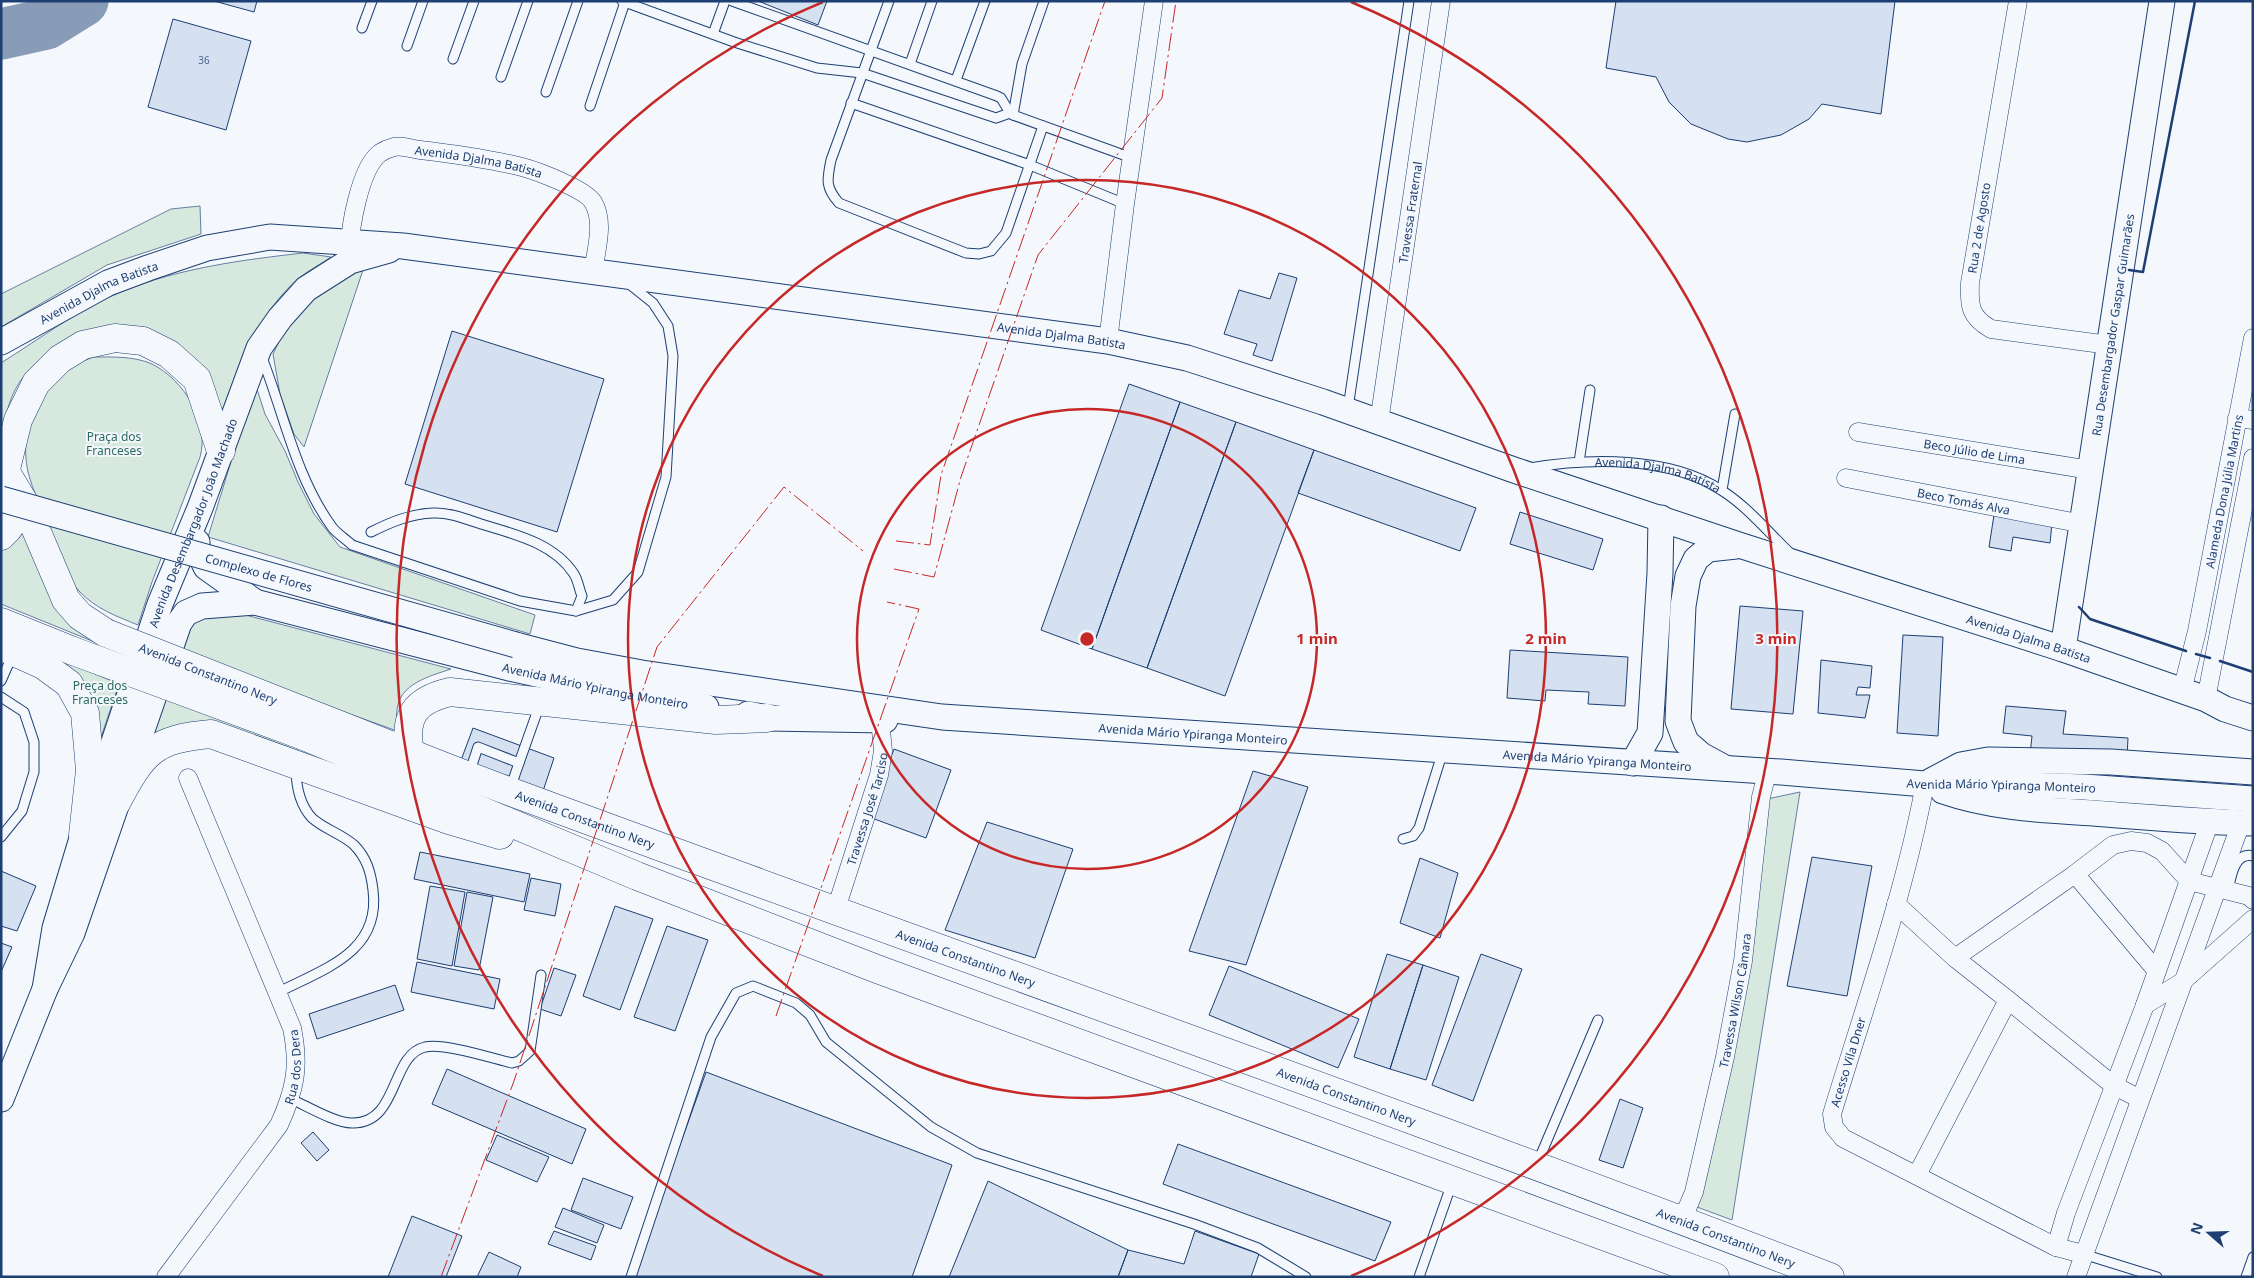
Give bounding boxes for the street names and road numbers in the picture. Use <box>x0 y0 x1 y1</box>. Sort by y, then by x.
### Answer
street label: Avenida Djalma Batista <box>414 141 545 182</box>
street label: Travessa Fraternal <box>1394 160 1426 264</box>
street label: Rua 2 de Agosto <box>1963 181 1995 275</box>
street label: Rua Desembargador Gaspar Guimarães <box>2087 212 2138 437</box>
street label: Avenida Djalma Batista <box>36 257 160 328</box>
street label: Avenida Djalma Batista <box>996 318 1128 353</box>
street label: Alameda Dona Júlia Martins <box>2201 413 2247 570</box>
street label: Avenida Desembargador João Machado <box>144 416 241 630</box>
street label: Beco Júlio de Lima <box>1922 434 2027 468</box>
street label: Avenida Djalma Batista <box>1595 453 1724 497</box>
street label: Beco Tomás Alva <box>1916 484 2012 518</box>
street label: Complexo de Flores <box>203 549 315 595</box>
street label: Avenida Djalma Batista <box>1964 610 2093 667</box>
street label: Avenida Constantino Nery <box>137 638 281 709</box>
street label: Avenida Mário Ypiranga Monteiro <box>501 658 690 712</box>
street label: Avenida Mário Ypiranga Monteiro <box>1098 719 1288 748</box>
street label: Avenida Mário Ypiranga Monteiro <box>1502 745 1692 775</box>
street label: Travessa José Tarciso <box>842 751 891 867</box>
street label: Avenida Mário Ypiranga Monteiro <box>1906 774 2096 796</box>
street label: Avenida Constantino Nery <box>513 786 658 853</box>
street label: Avenida Constantino Nery <box>894 925 1039 991</box>
street label: Travessa Wilson Câmara <box>1714 932 1755 1069</box>
street label: Acesso Vila Dner <box>1826 1015 1870 1109</box>
street label: Rua dos Dera <box>280 1028 304 1106</box>
street label: Avenida Constantino Nery <box>1274 1063 1419 1130</box>
street label: Avenida Constantino Nery <box>1654 1203 1799 1272</box>

